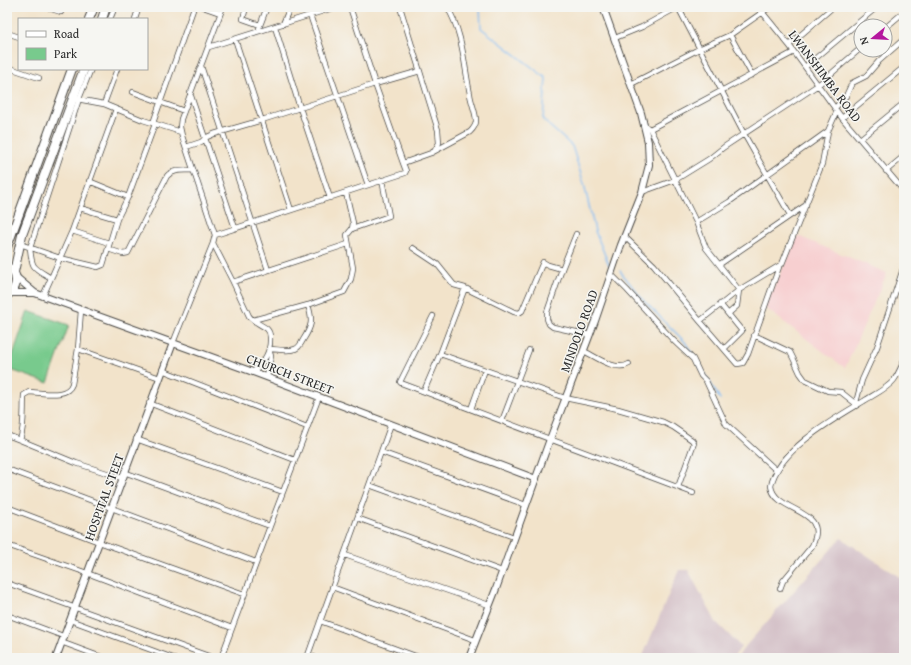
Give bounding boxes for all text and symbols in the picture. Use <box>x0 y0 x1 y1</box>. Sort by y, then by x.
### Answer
legend <box>18 18 148 70</box>
north arrow <box>853 18 893 58</box>
text: Road <box>54 25 80 42</box>
street label: LWANSHIMBA ROAD <box>785 27 865 125</box>
text: Park <box>54 45 78 62</box>
street label: MINDOLO ROAD <box>555 287 603 375</box>
street label: CHURCH STREET <box>244 349 337 400</box>
street label: HOSPITAL STEET <box>79 450 129 543</box>

